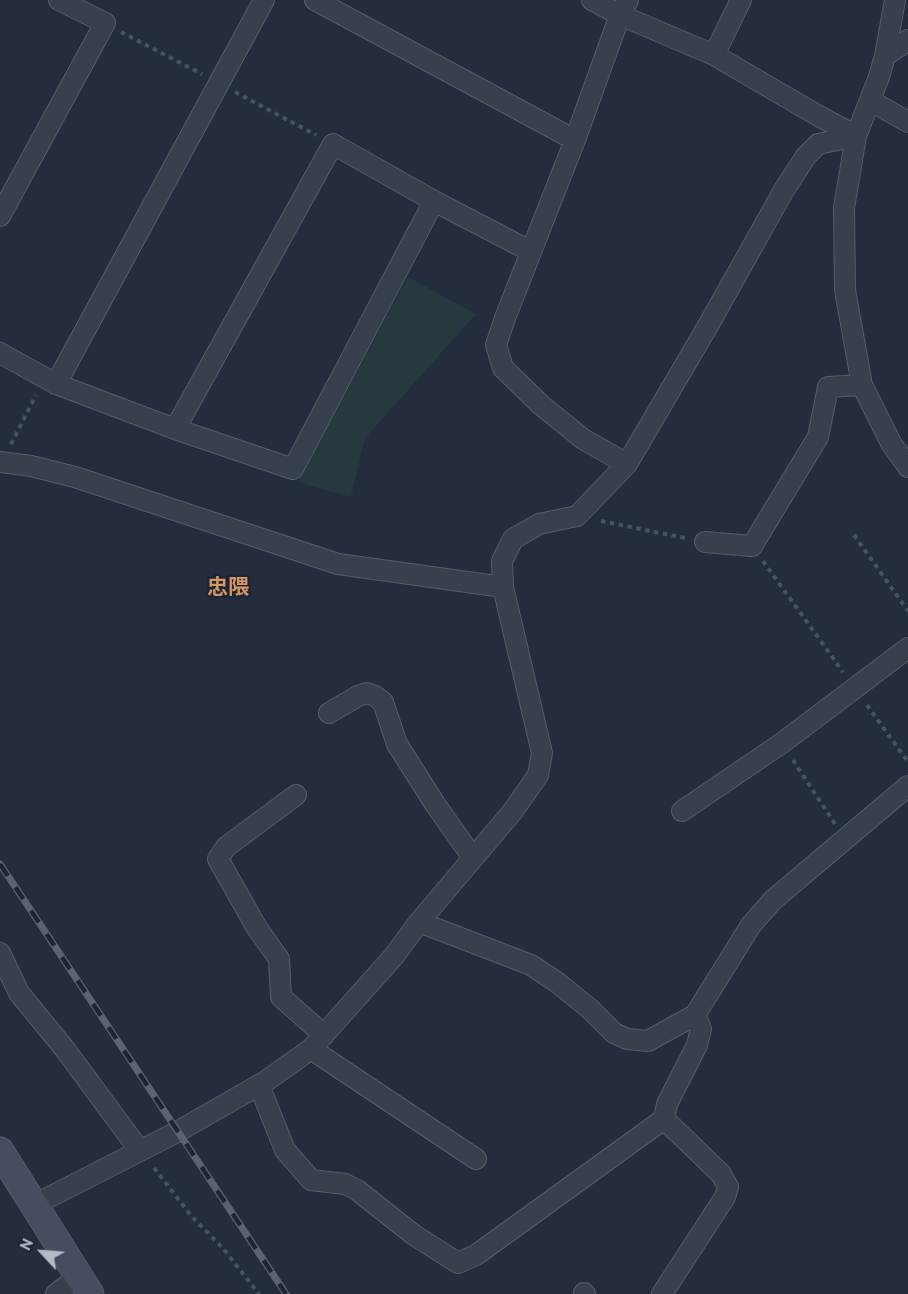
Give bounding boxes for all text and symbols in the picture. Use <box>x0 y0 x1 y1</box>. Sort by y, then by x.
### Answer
district label: 忠隈 <box>207 575 249 601</box>
north arrow <box>12 1222 72 1282</box>
text: N <box>15 1235 37 1253</box>

